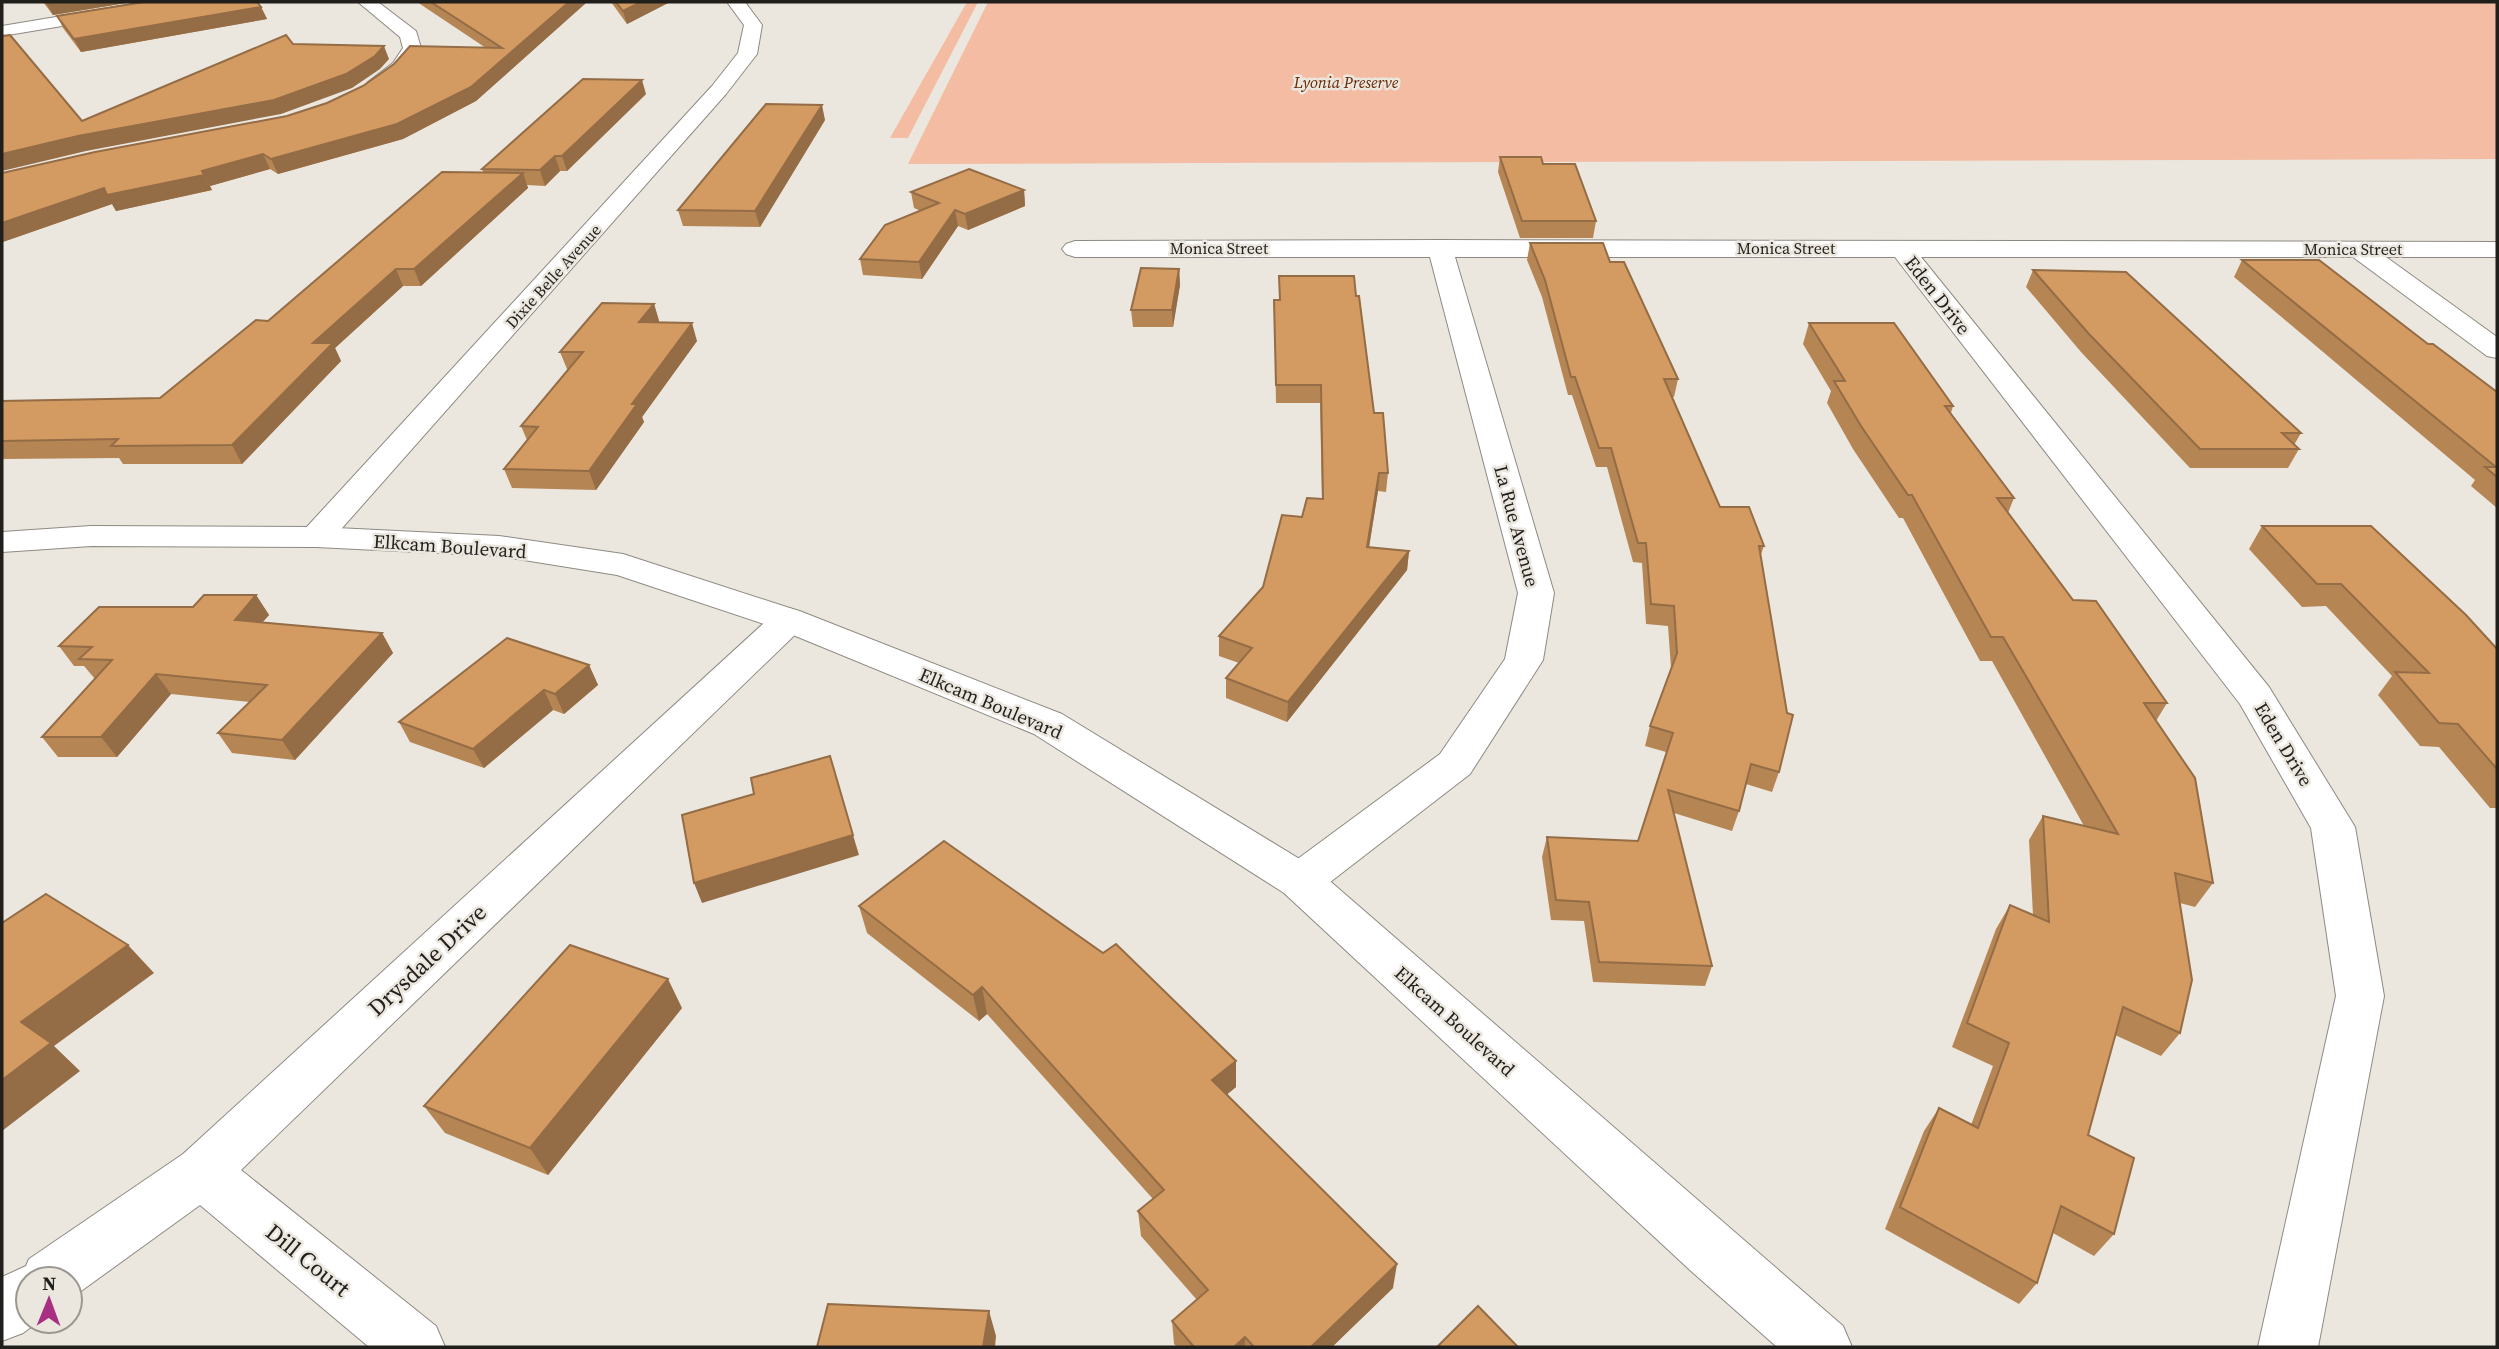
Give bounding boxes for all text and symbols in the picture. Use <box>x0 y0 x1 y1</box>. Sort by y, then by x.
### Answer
park label: Lyonia Preserve <box>1293 71 1399 93</box>
street label: Dixie Belle Avenue <box>500 219 606 333</box>
street label: Monica Street <box>1170 237 1269 259</box>
street label: Monica Street <box>1737 237 1836 259</box>
street label: Monica Street <box>2304 238 2403 260</box>
street label: Eden Drive <box>1899 250 1977 340</box>
street label: La Rue Avenue <box>1488 462 1546 590</box>
street label: Elkcam Boulevard <box>373 528 528 564</box>
street label: Elkcam Boulevard <box>915 661 1067 745</box>
street label: Eden Drive <box>2249 697 2319 791</box>
street label: Drysdale Drive <box>361 897 493 1023</box>
street label: Elkcam Boulevard <box>1389 960 1521 1082</box>
street label: Dill Court <box>259 1216 357 1304</box>
north arrow <box>14 1265 84 1335</box>
text: N <box>42 1270 57 1296</box>

